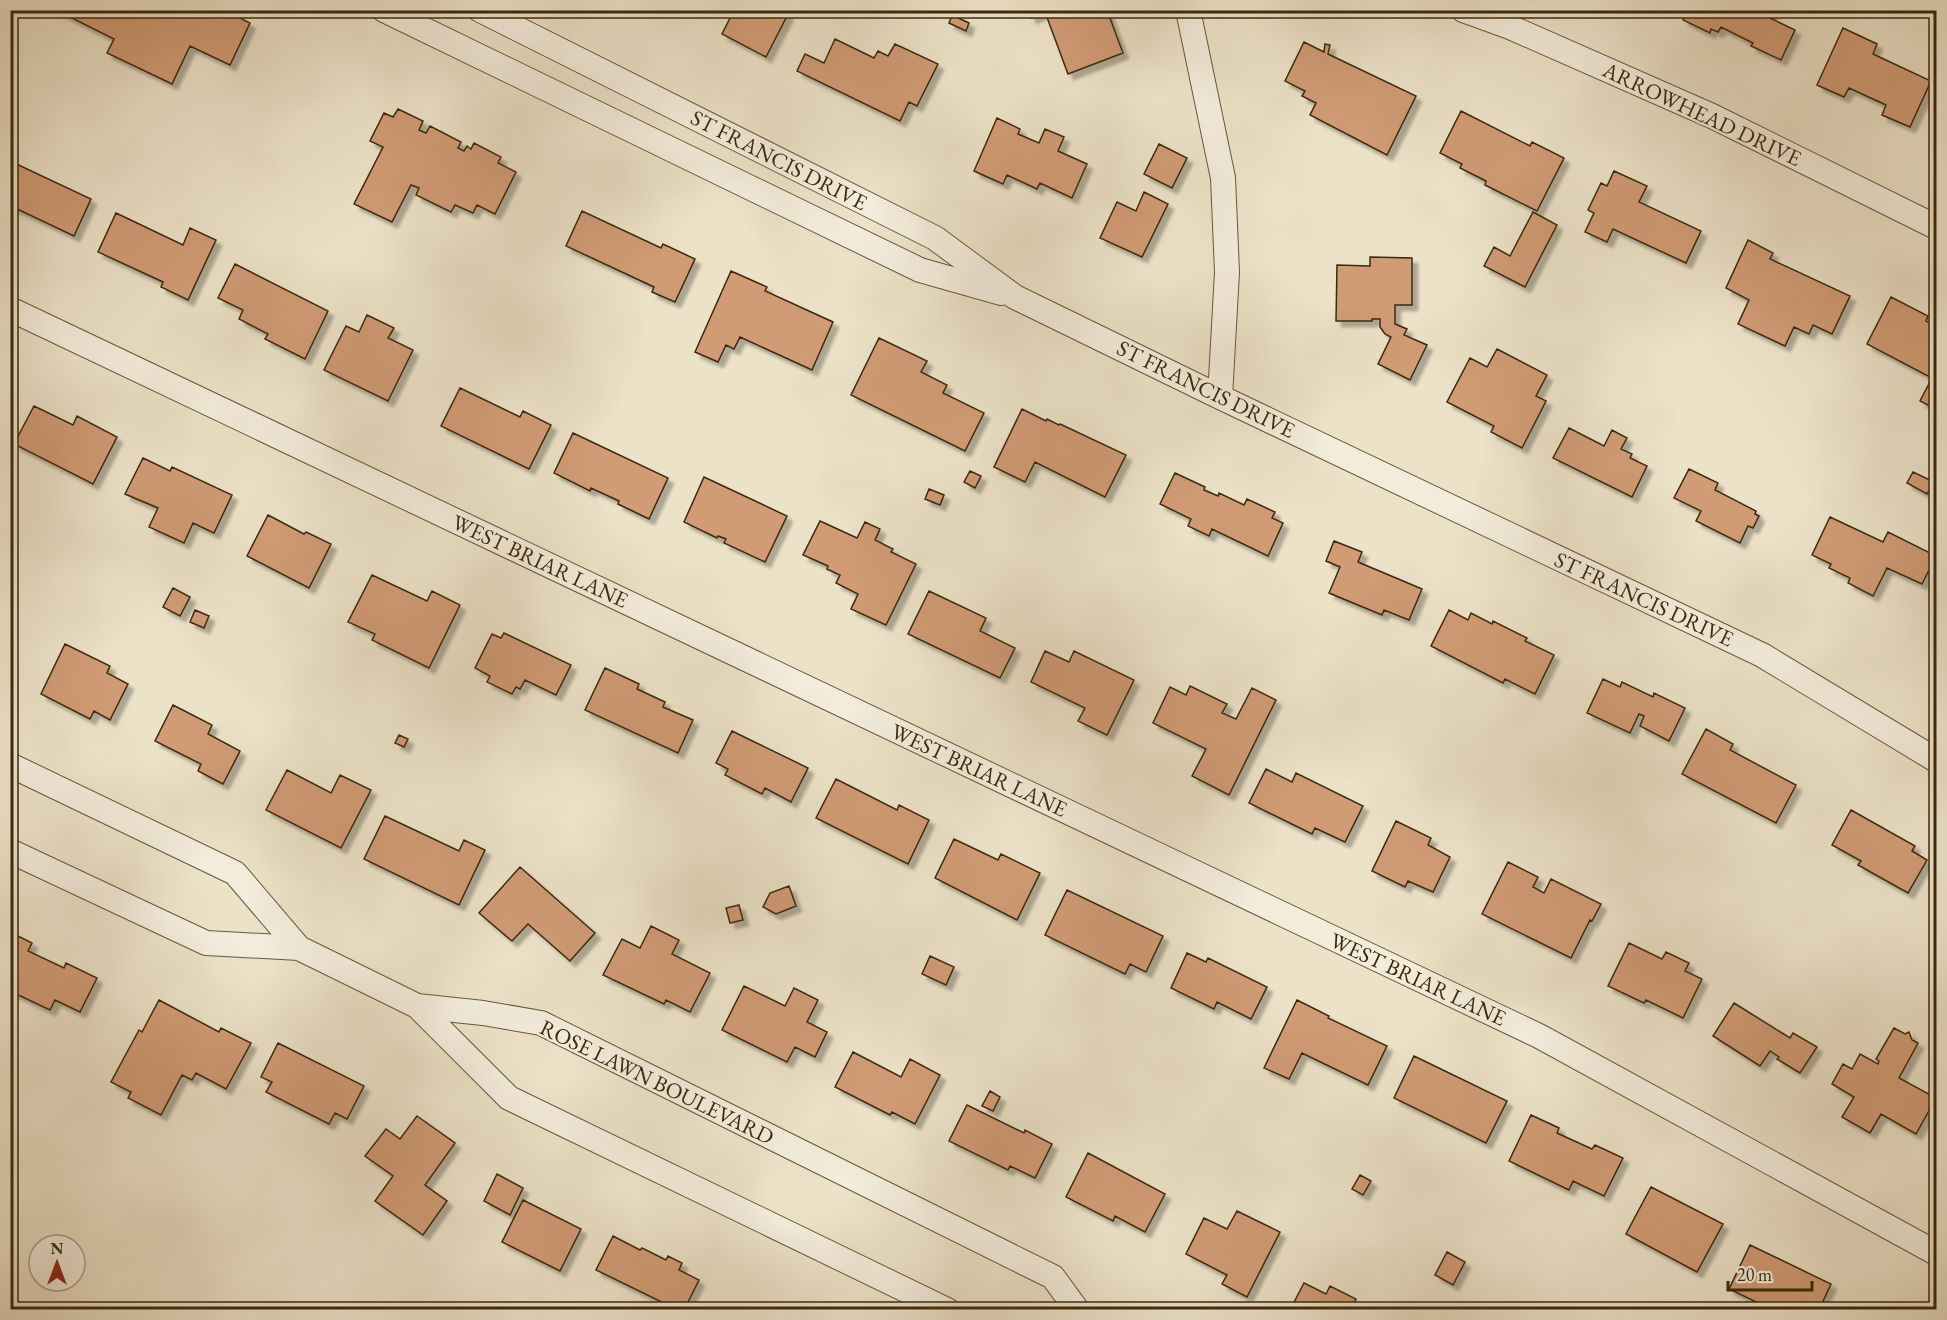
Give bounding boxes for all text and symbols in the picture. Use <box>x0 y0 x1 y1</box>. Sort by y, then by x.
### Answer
street label: ARROWHEAD DRIVE <box>1597 55 1806 173</box>
street label: ST FRANCIS DRIVE <box>686 103 872 217</box>
street label: ST FRANCIS DRIVE <box>1112 333 1300 445</box>
street label: WEST BRIAR LANE <box>447 507 633 615</box>
street label: ST FRANCIS DRIVE <box>1550 545 1738 653</box>
street label: WEST BRIAR LANE <box>886 716 1072 824</box>
street label: WEST BRIAR LANE <box>1325 925 1511 1033</box>
street label: ROSE LAWN BOULEVARD <box>535 1013 779 1151</box>
north arrow <box>27 1233 87 1293</box>
text: N <box>51 1238 64 1259</box>
scale bar <box>1728 1254 1812 1292</box>
text: 20 m <box>1737 1263 1772 1286</box>

